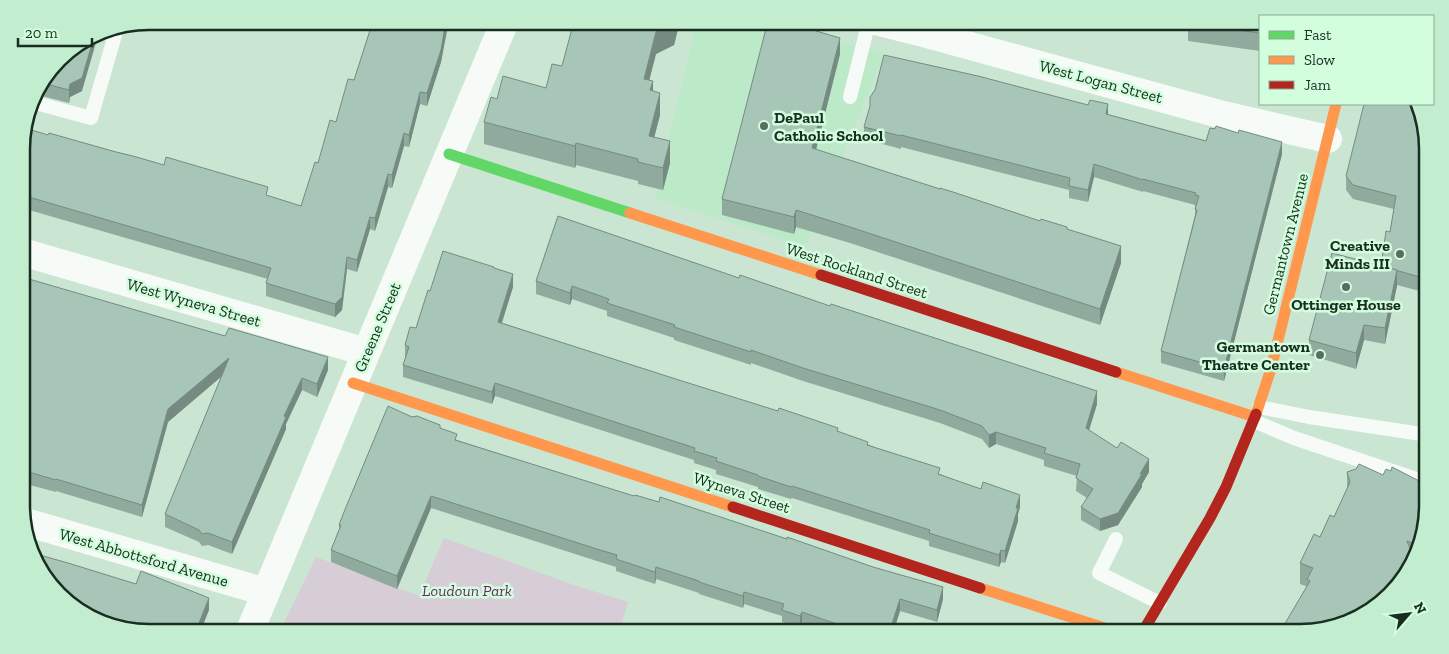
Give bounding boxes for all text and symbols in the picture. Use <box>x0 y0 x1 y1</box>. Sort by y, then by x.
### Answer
scale bar <box>18 15 91 47</box>
legend <box>1259 15 1434 105</box>
text: 20 m <box>25 24 58 42</box>
text: Fast <box>1304 26 1332 44</box>
text: Slow <box>1304 51 1336 69</box>
street label: West Logan Street <box>1037 56 1165 107</box>
text: Jam <box>1304 76 1331 94</box>
place label: DePaul Catholic School <box>774 108 884 145</box>
marker: DePaul Catholic School <box>758 120 770 132</box>
street label: Germantown Avenue <box>1259 171 1312 317</box>
place label: Creative Minds III <box>1325 236 1390 273</box>
street label: West Rockland Street <box>784 239 930 302</box>
marker: Creative Minds III <box>1394 248 1406 260</box>
street label: West Wyneva Street <box>125 274 263 331</box>
street label: Greene Street <box>350 280 405 375</box>
marker: Ottinger House <box>1340 281 1352 293</box>
place label: Ottinger House <box>1291 295 1401 314</box>
place label: Germantown Theatre Center <box>1202 337 1311 374</box>
marker: Germantown Theatre Center <box>1314 349 1326 361</box>
street label: Wyneva Street <box>691 468 793 517</box>
street label: West Abbottsford Avenue <box>57 524 231 591</box>
park label: Loudoun Park <box>422 581 512 600</box>
north arrow <box>1384 589 1434 639</box>
text: N <box>1410 599 1430 617</box>

